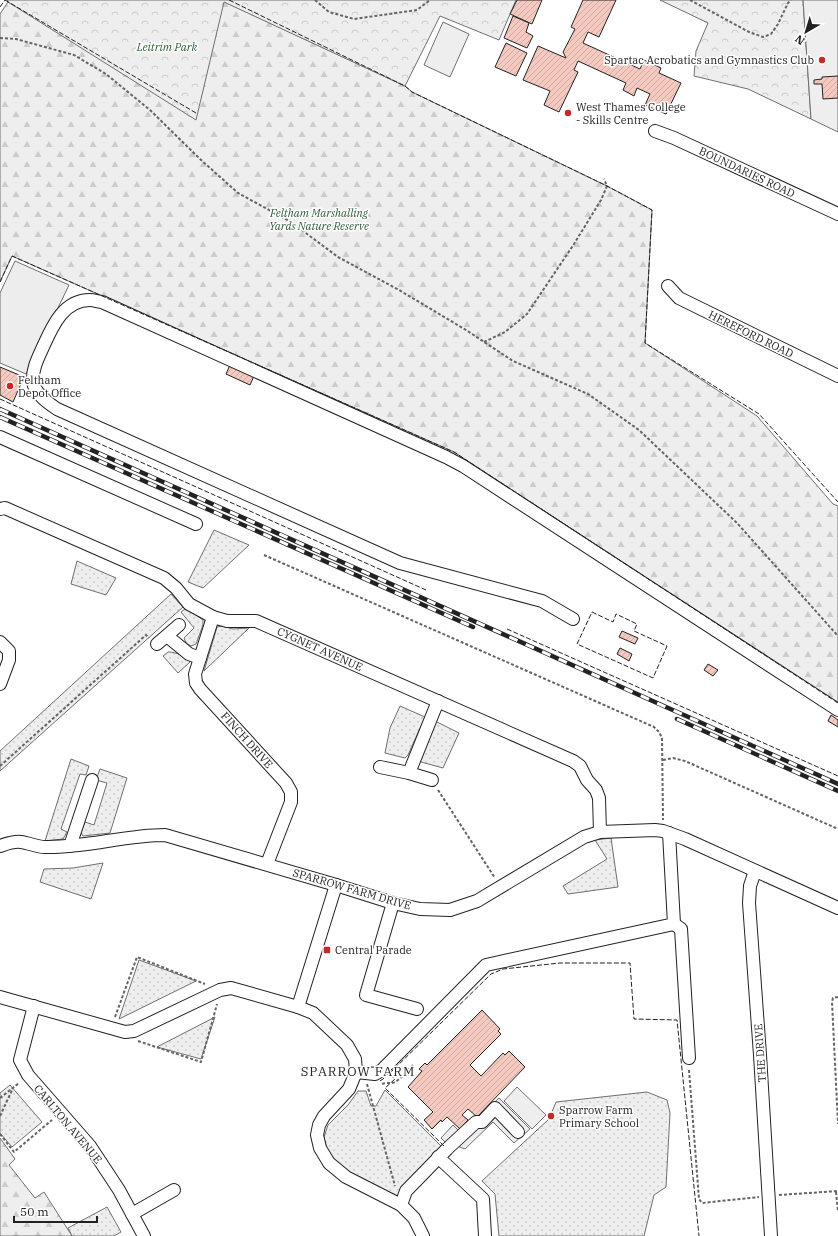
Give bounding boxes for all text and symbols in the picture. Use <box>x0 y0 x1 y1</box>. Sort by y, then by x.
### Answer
north arrow <box>786 12 826 52</box>
text: N <box>792 32 808 48</box>
park label: Leitrim Park <box>136 40 197 54</box>
place label: Spartac Acrobatics and Gymnastics Club <box>604 53 814 67</box>
marker: Spartac Acrobatics and Gymnastics Club <box>817 55 827 65</box>
place label: West Thames College - Skills Centre <box>576 100 686 127</box>
marker: West Thames College - Skills Centre <box>563 108 573 118</box>
street label: BOUNDARIES ROAD <box>697 144 797 201</box>
park label: Feltham Marshalling Yards Nature Reserve <box>269 206 369 233</box>
street label: HEREFORD ROAD <box>706 307 796 361</box>
place label: Feltham Depot Office <box>18 373 81 400</box>
marker: Feltham Depot Office <box>5 381 15 391</box>
street label: CYGNET AVENUE <box>275 624 365 674</box>
street label: FINCH DRIVE <box>218 709 276 771</box>
street label: SPARROW FARM DRIVE <box>291 865 413 913</box>
place label: Central Parade <box>335 943 412 957</box>
marker: Central Parade <box>322 945 332 955</box>
street label: THE DRIVE <box>751 1023 769 1083</box>
district label: SPARROW FARM <box>301 1063 415 1080</box>
street label: CARLTON AVENUE <box>31 1082 105 1166</box>
place label: Sparrow Farm Primary School <box>559 1103 639 1130</box>
marker: Sparrow Farm Primary School <box>546 1111 556 1121</box>
scale bar <box>14 1198 97 1224</box>
text: 50 m <box>20 1204 49 1219</box>

